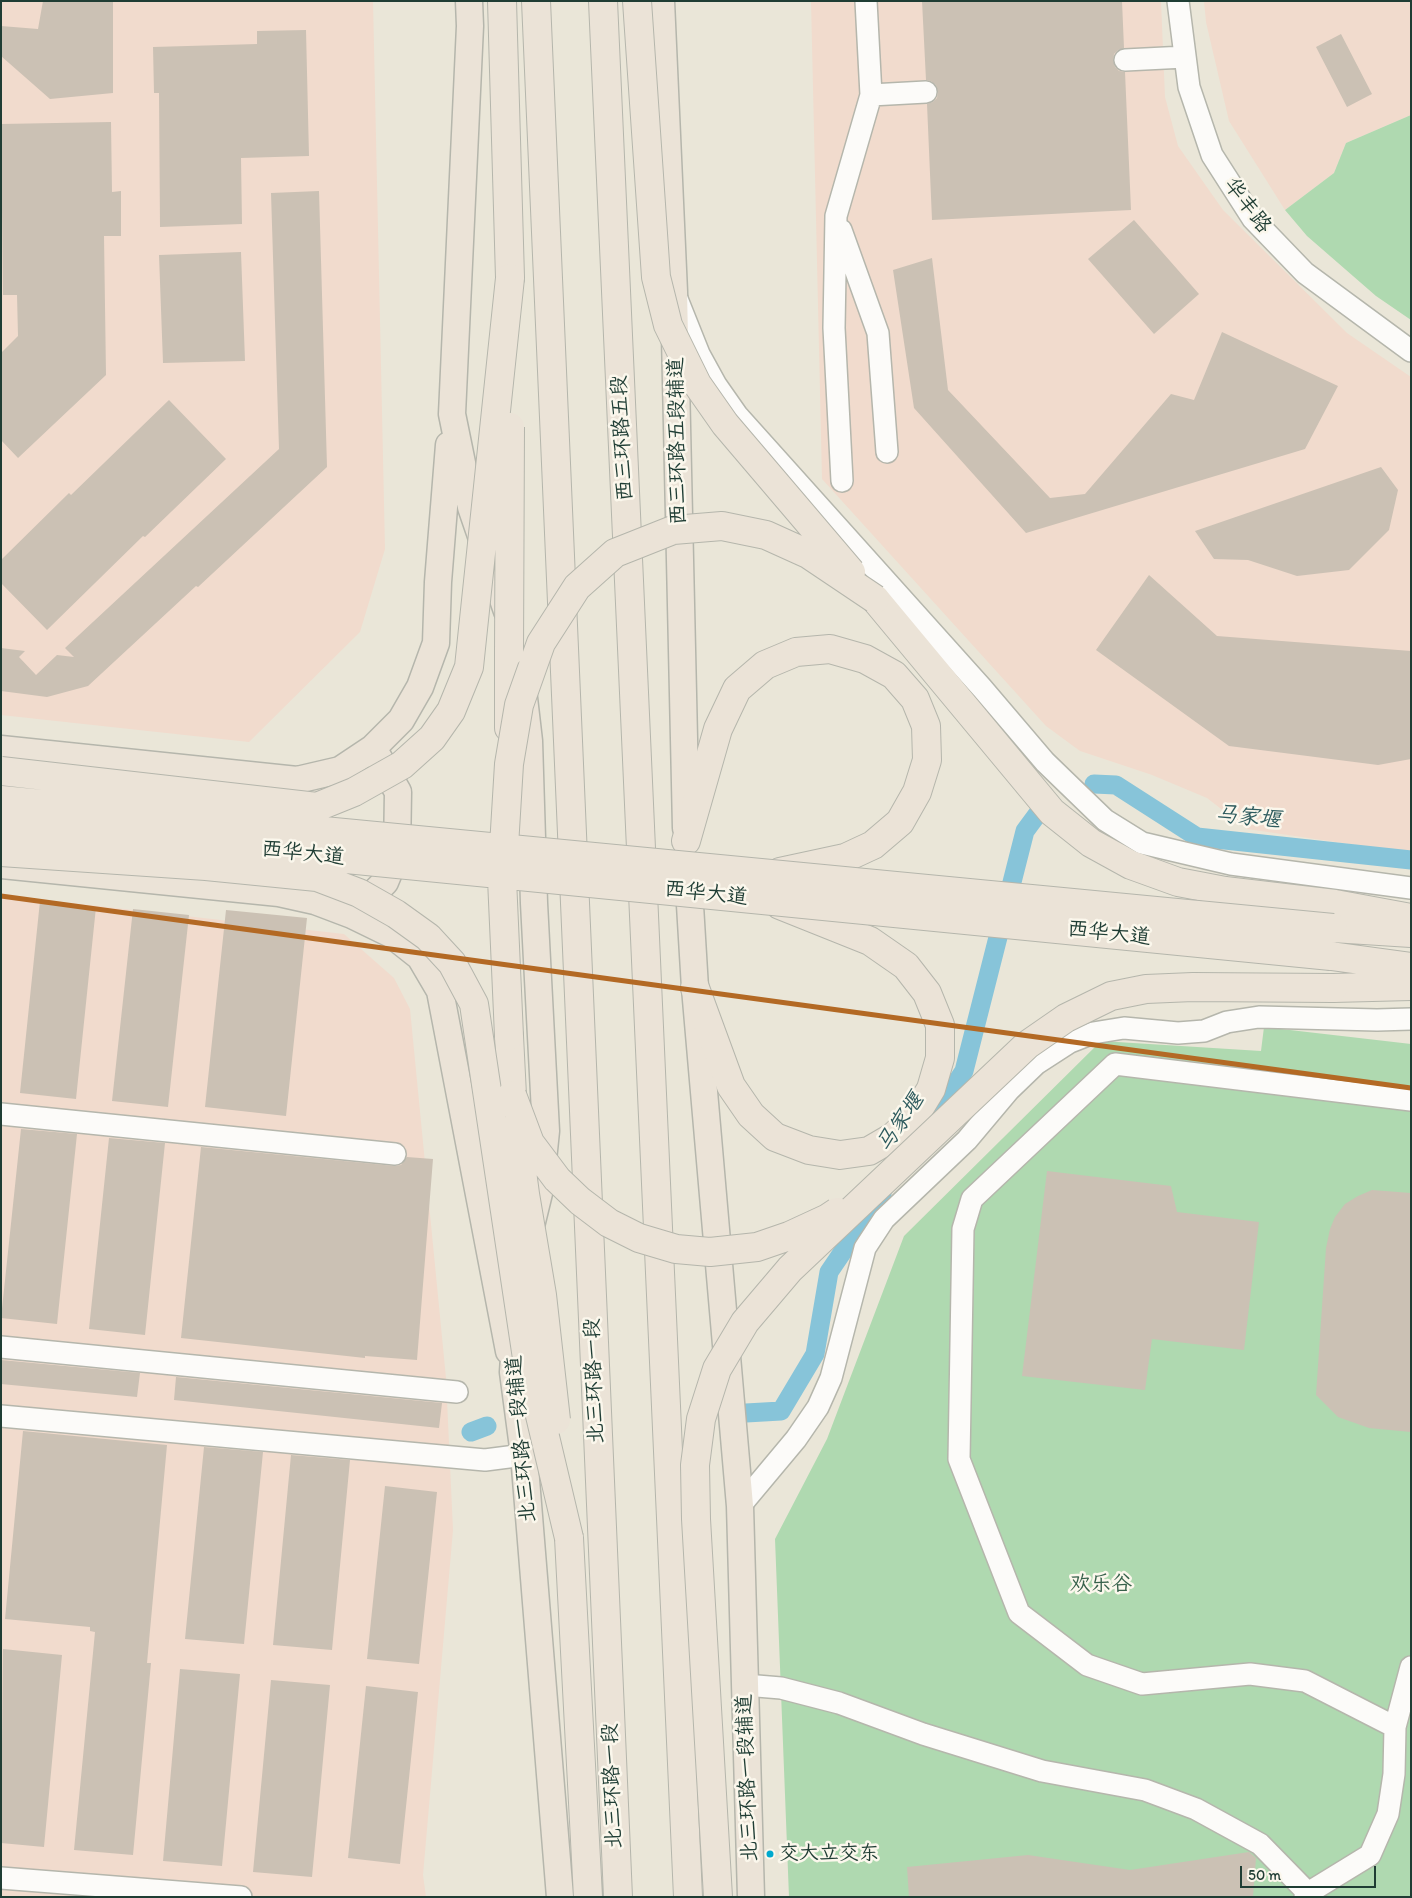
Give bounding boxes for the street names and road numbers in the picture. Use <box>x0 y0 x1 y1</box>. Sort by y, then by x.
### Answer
street label: 华丰路 <box>1218 173 1276 239</box>
street label: 西三环路五段辅道 <box>664 357 692 525</box>
street label: 西三环路五段 <box>607 374 639 502</box>
street label: 西华大道 <box>260 837 346 871</box>
street label: 西华大道 <box>663 877 749 911</box>
street label: 西华大道 <box>1066 917 1152 951</box>
street label: 北三环路一段 <box>580 1318 610 1444</box>
street label: 北三环路一段辅道 <box>502 1354 542 1524</box>
street label: 北三环路一段辅道 <box>732 1694 764 1862</box>
street label: 北三环路一段 <box>598 1723 628 1849</box>

